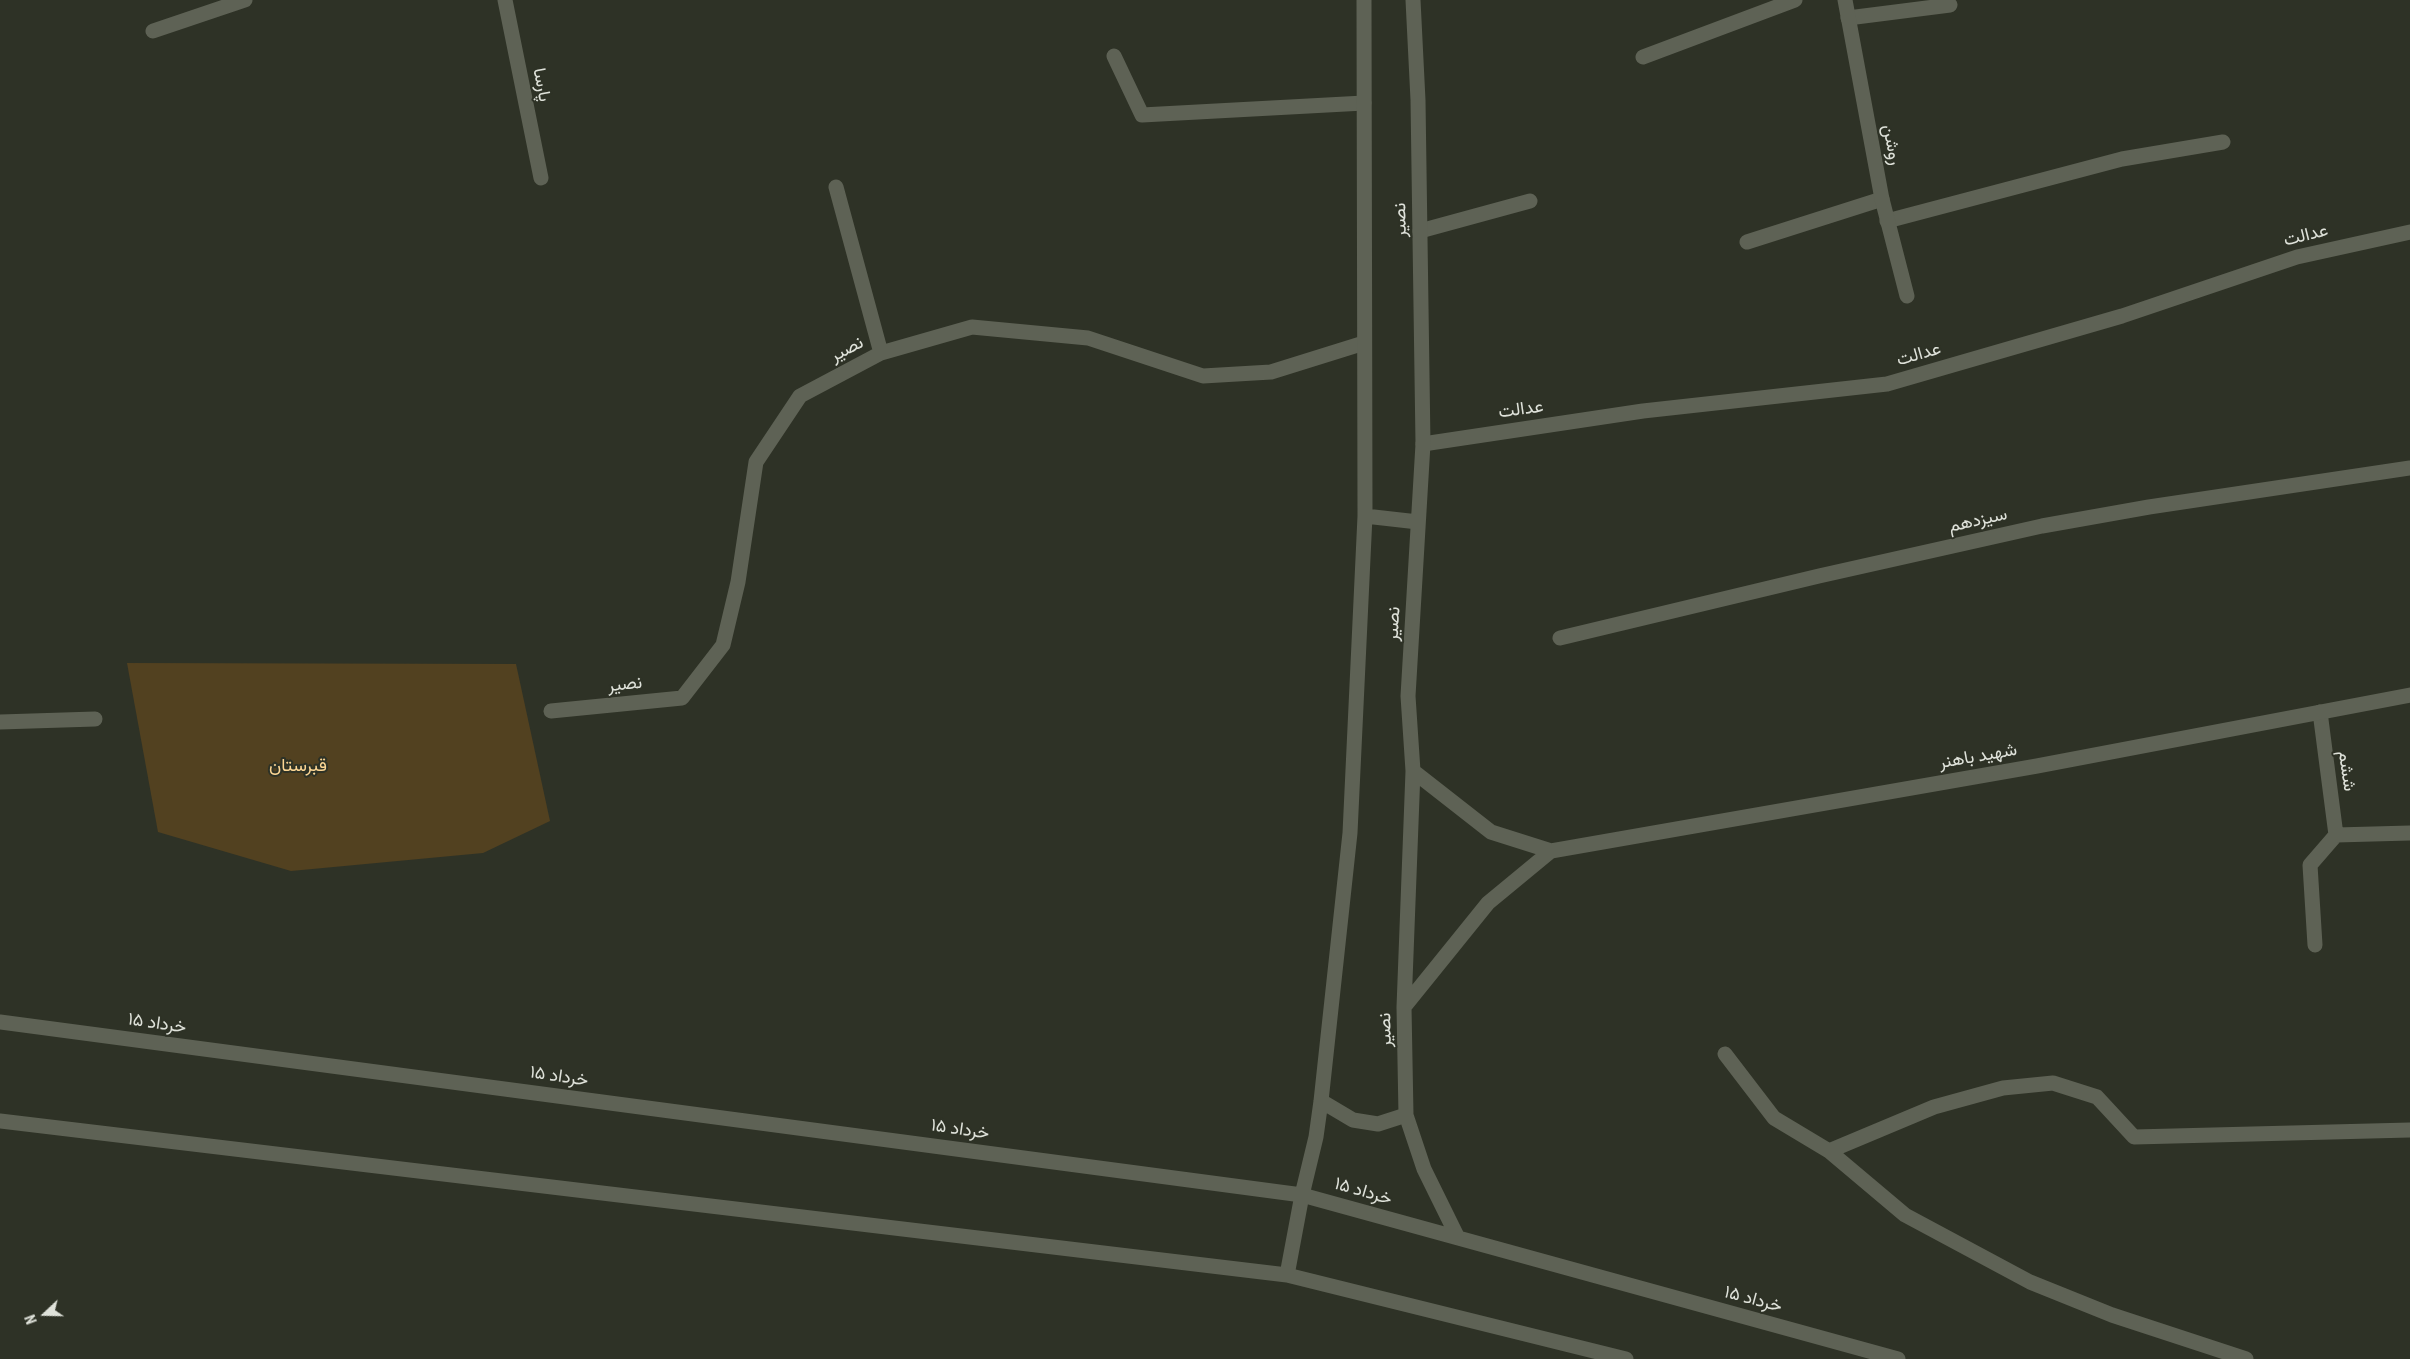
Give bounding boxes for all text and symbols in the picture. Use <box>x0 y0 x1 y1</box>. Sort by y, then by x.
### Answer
street label: پارسا <box>527 66 555 104</box>
street label: روشن <box>1876 123 1906 167</box>
street label: نصیر <box>1390 202 1412 238</box>
street label: عدالت <box>2282 220 2330 252</box>
street label: نصیر <box>827 332 867 368</box>
street label: عدالت <box>1894 338 1944 372</box>
street label: عدالت <box>1497 396 1545 424</box>
street label: سیزدهم <box>1947 504 2009 538</box>
street label: نصیر <box>1382 606 1406 642</box>
street label: نصیر <box>607 672 643 698</box>
street label: شهید باهنر <box>1937 740 2019 774</box>
street label: ششم <box>2332 749 2360 793</box>
park label: قبرستان <box>269 755 327 777</box>
street label: ۱۵ خرداد <box>126 1009 188 1039</box>
street label: نصیر <box>1375 1012 1397 1048</box>
street label: ۱۵ خرداد <box>528 1062 590 1092</box>
street label: ۱۵ خرداد <box>929 1115 991 1145</box>
street label: ۱۵ خرداد <box>1332 1173 1394 1211</box>
street label: ۱۵ خرداد <box>1722 1282 1784 1318</box>
north arrow <box>20 1289 70 1339</box>
text: N <box>22 1313 40 1326</box>

